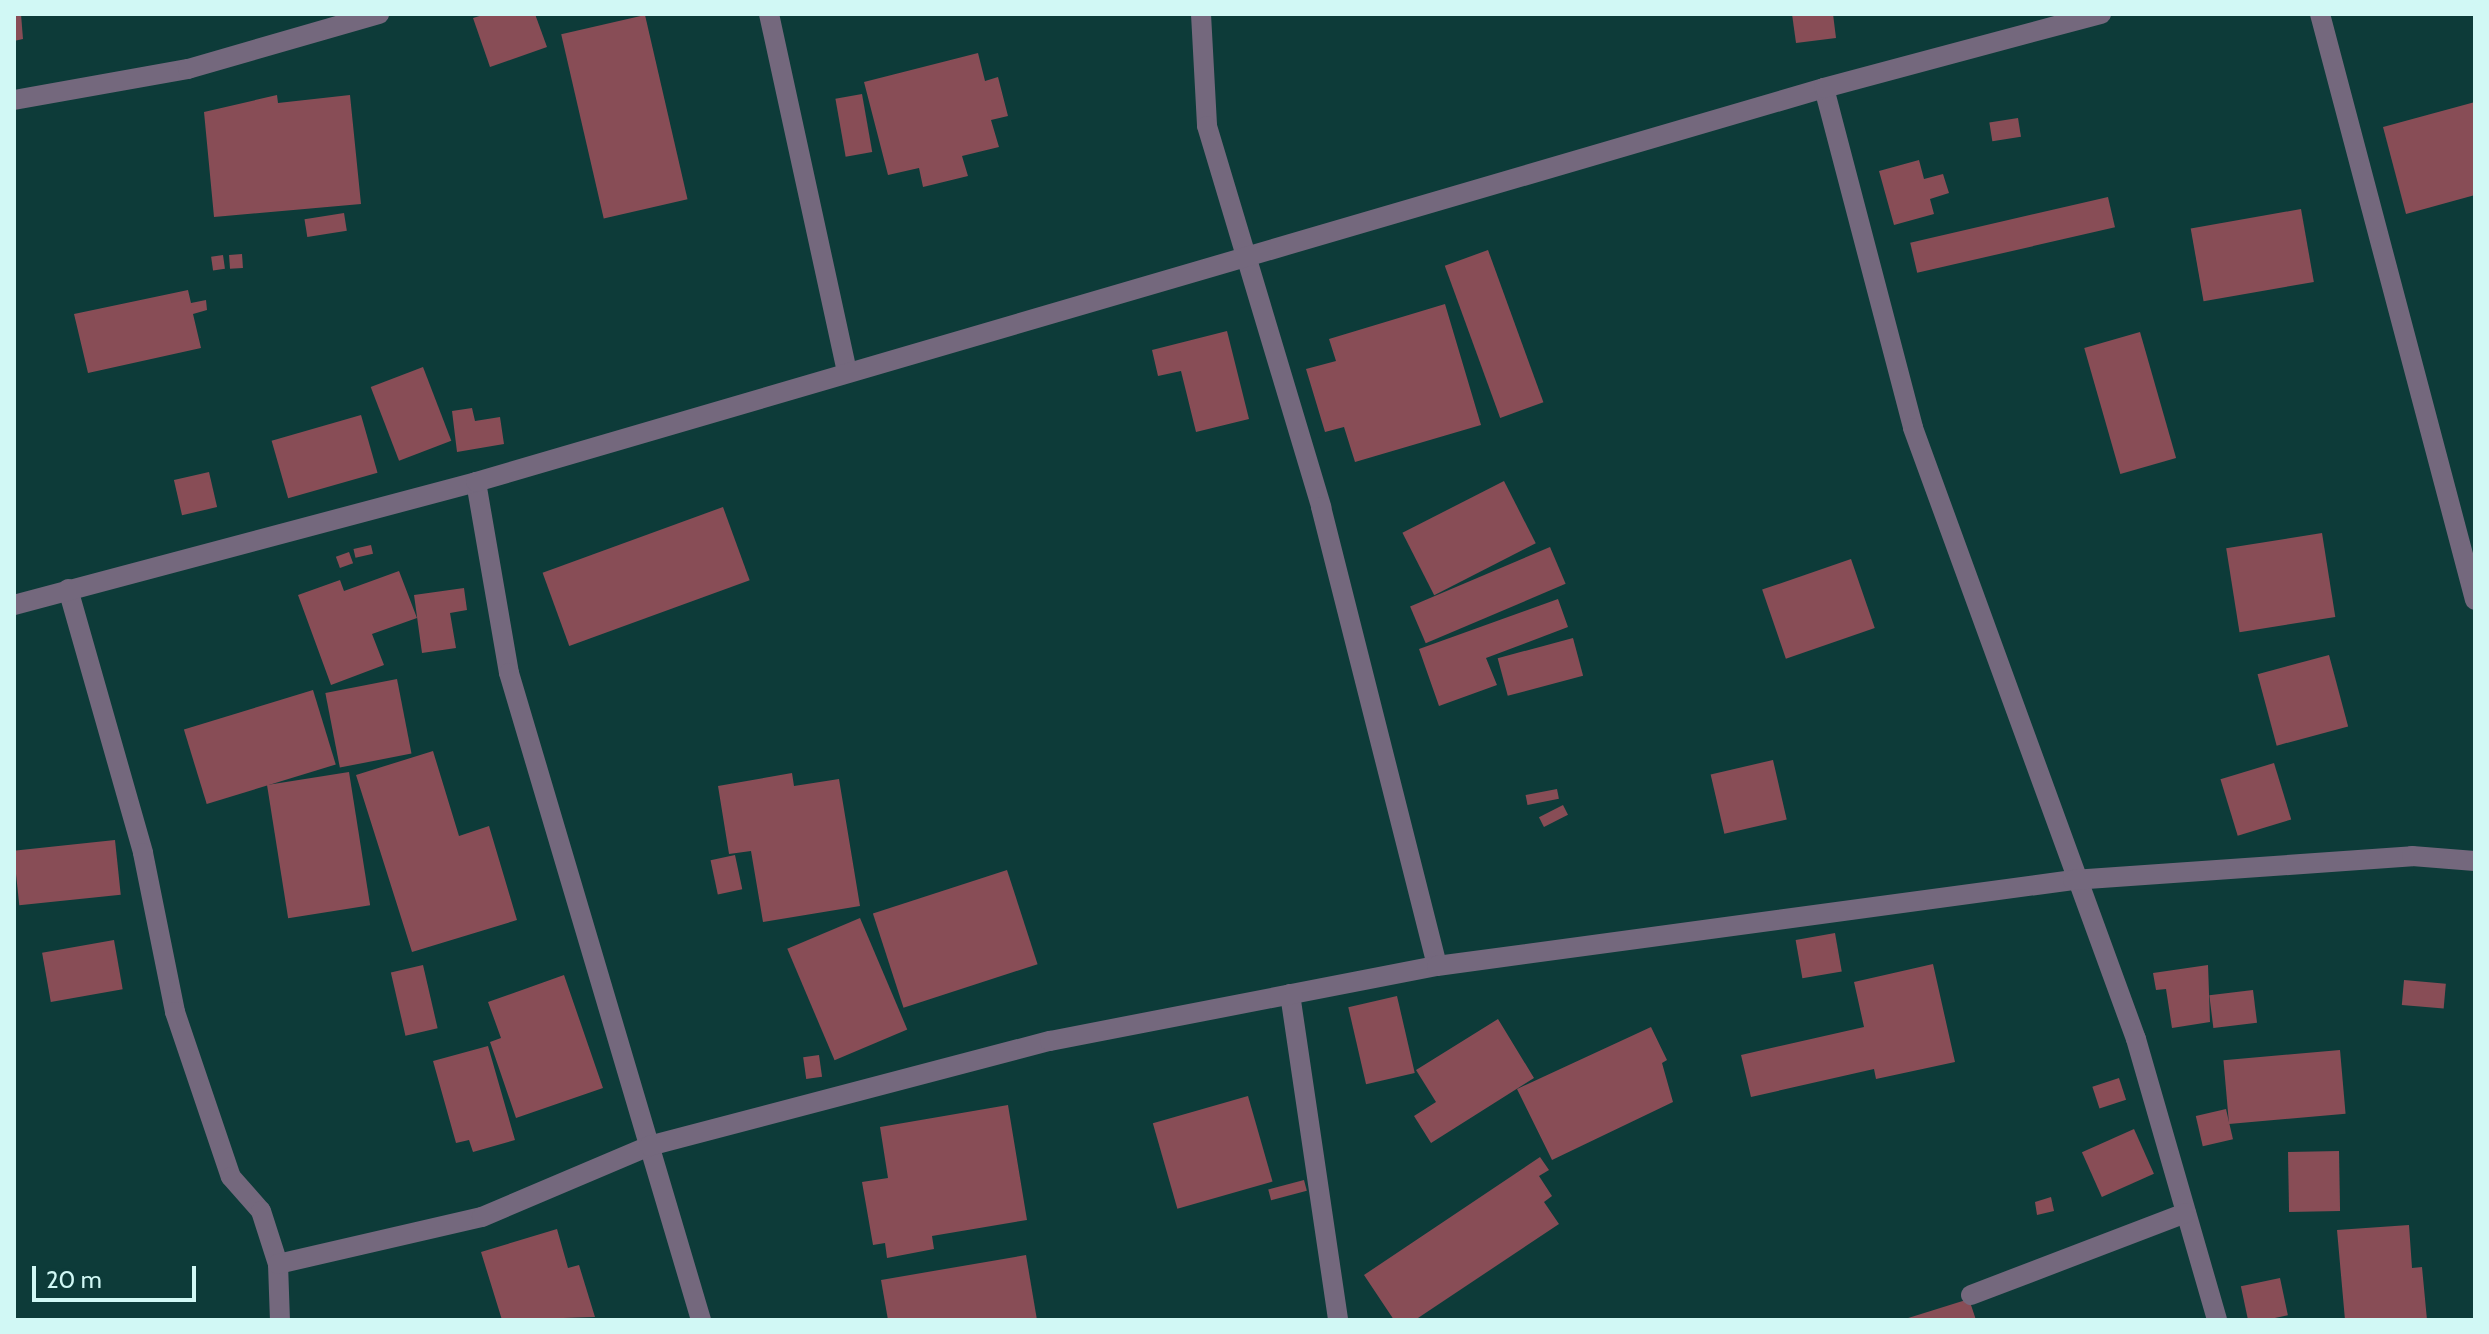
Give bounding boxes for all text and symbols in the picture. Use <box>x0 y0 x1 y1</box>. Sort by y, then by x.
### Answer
scale bar <box>36 1250 200 1300</box>
text: 20 m <box>46 1265 102 1294</box>

